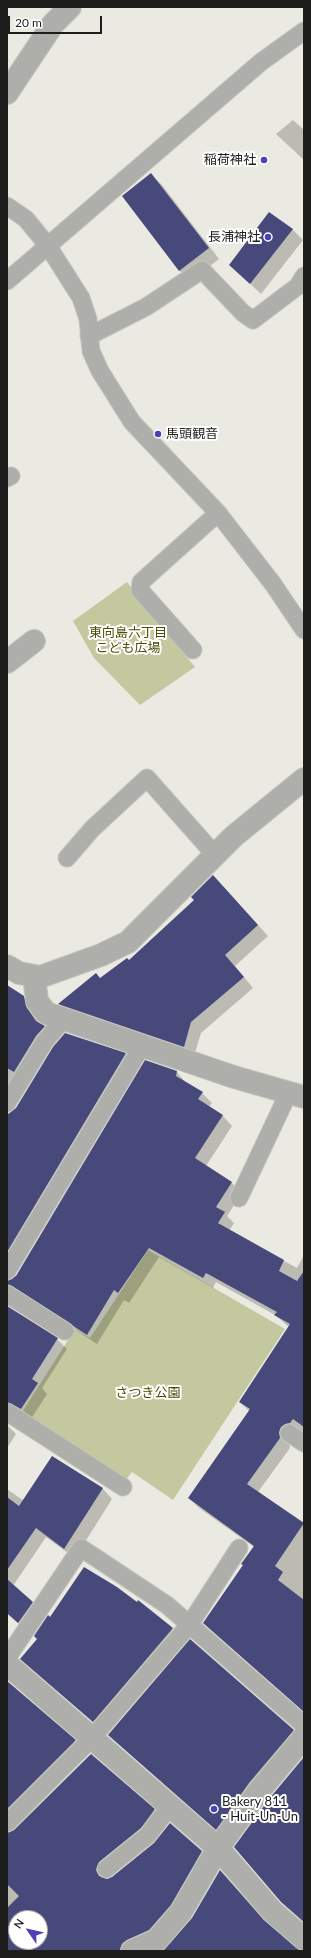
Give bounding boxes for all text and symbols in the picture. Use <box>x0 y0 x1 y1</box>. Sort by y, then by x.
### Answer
scale bar <box>10 8 104 34</box>
text: 20 m <box>15 15 42 30</box>
place label: 稲荷神社 <box>204 152 256 168</box>
marker: 稲荷神社 <box>259 155 269 165</box>
place label: 長浦神社 <box>208 229 260 245</box>
marker: 長浦神社 <box>263 232 273 242</box>
place label: 馬頭観音 <box>166 426 218 442</box>
marker: 馬頭観音 <box>153 429 163 439</box>
park label: 東向島六丁目 こども広場 <box>89 625 167 656</box>
park label: さつき公園 <box>116 1385 180 1401</box>
place label: Bakery 811 - Huit-Un-Un <box>222 1794 298 1825</box>
marker: Bakery 811 - Huit-Un-Un <box>209 1804 219 1814</box>
north arrow <box>8 1910 48 1950</box>
text: N <box>11 1916 26 1931</box>

